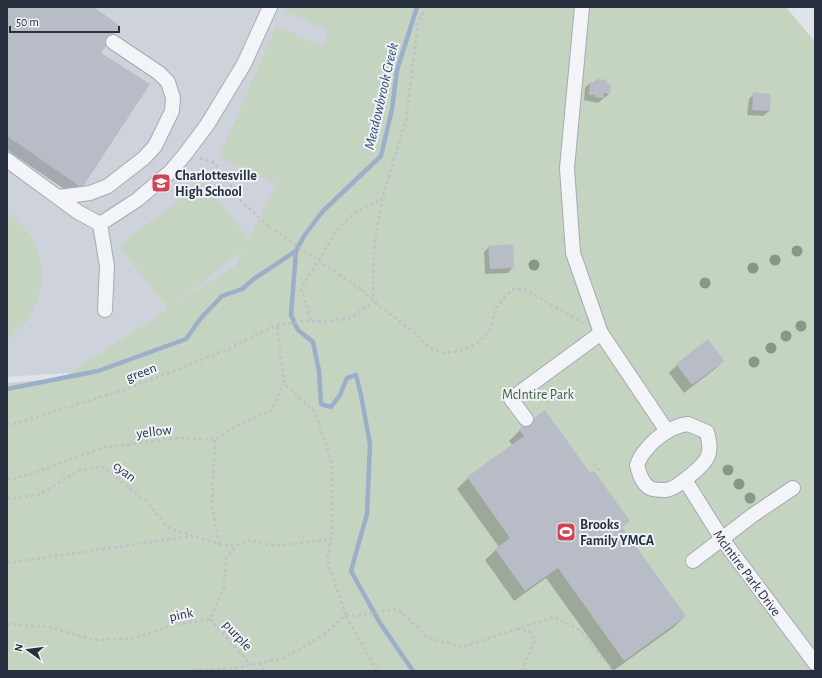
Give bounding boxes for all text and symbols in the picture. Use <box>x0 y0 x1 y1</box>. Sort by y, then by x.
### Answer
scale bar <box>10 8 119 34</box>
text: 50 m <box>16 16 39 28</box>
water label: Meadowbrook Creek <box>362 41 401 151</box>
place label: Charlottesville High School <box>175 169 257 199</box>
school or university icon: Charlottesville High School <box>150 172 172 194</box>
street label: green <box>124 361 159 385</box>
park label: McIntire Park <box>502 388 575 402</box>
street label: yellow <box>135 423 173 441</box>
street label: cyan <box>110 459 138 485</box>
place label: Brooks Family YMCA <box>580 518 655 548</box>
sports icon: Brooks Family YMCA <box>555 521 577 543</box>
street label: McIntire Park Drive <box>710 528 783 619</box>
street label: pink <box>168 605 195 624</box>
street label: purple <box>220 618 254 654</box>
north arrow <box>8 630 48 670</box>
text: N <box>13 643 25 653</box>

